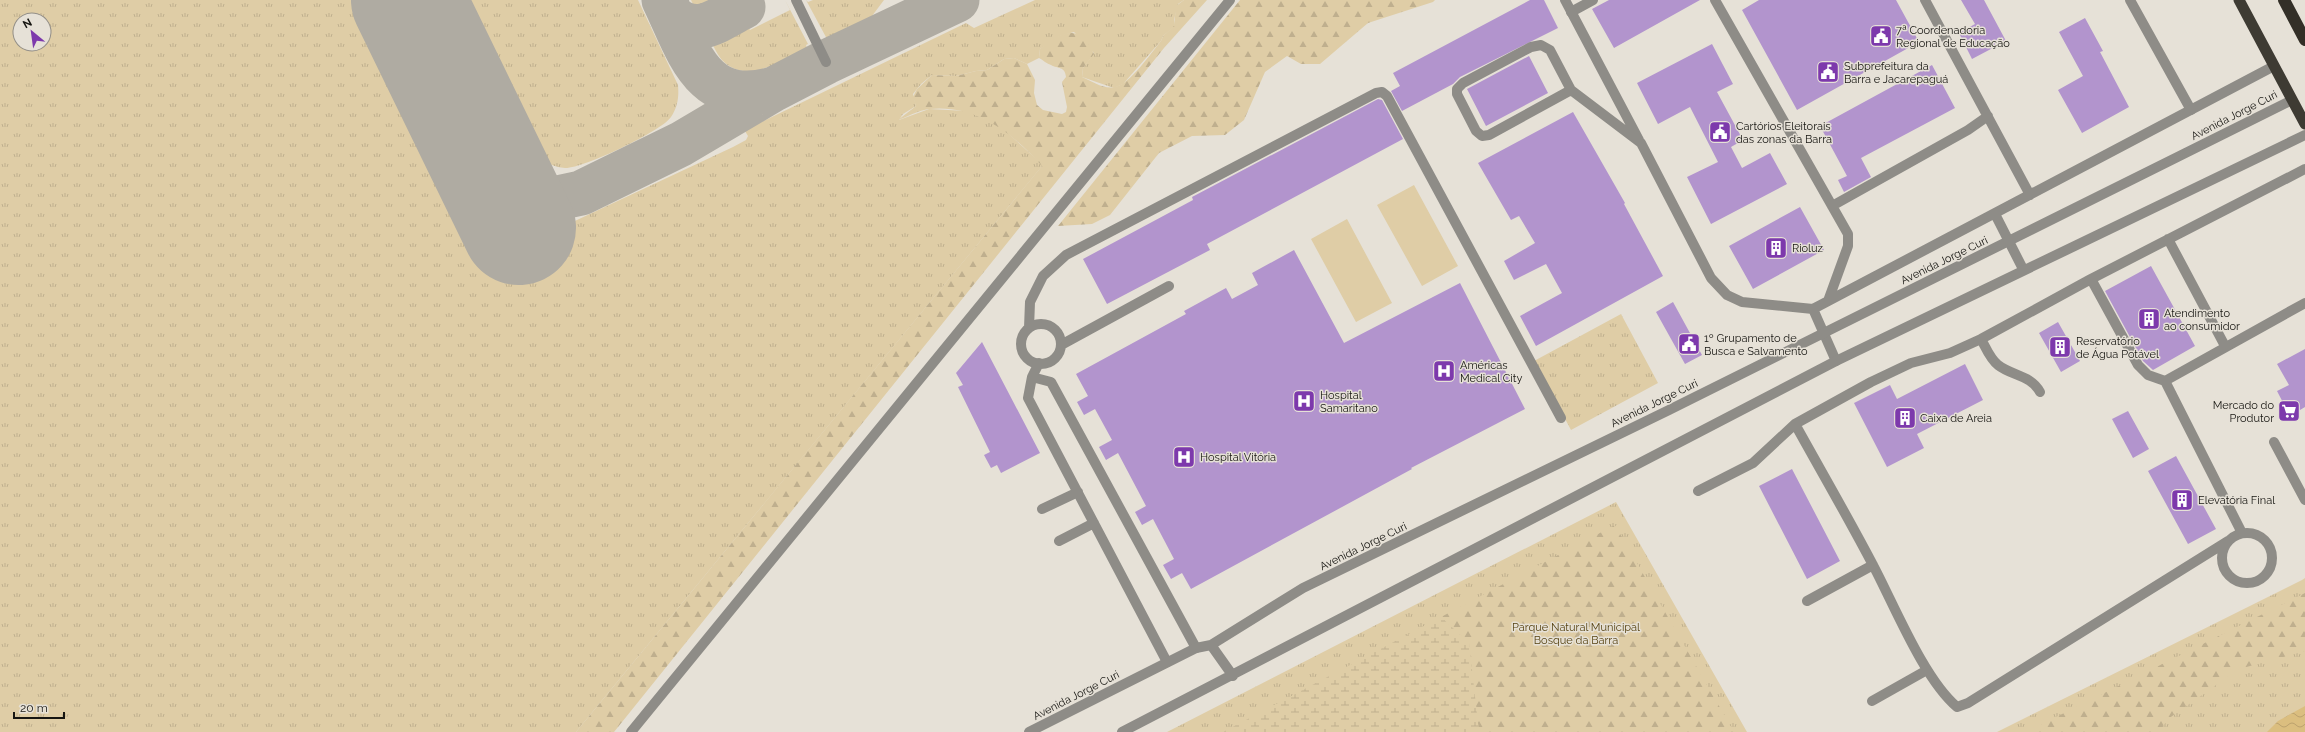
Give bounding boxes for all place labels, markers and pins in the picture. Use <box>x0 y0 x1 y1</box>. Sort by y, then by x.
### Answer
public building icon: 7ª Coordenadoria Regional de Educação <box>1868 23 1894 49</box>
place label: 7ª Coordenadoria Regional de Educação <box>1896 24 2010 50</box>
public building icon: Subprefeitura da Barra e Jacarepaguá <box>1815 59 1841 85</box>
place label: Subprefeitura da Barra e Jacarepaguá <box>1844 60 1948 86</box>
public building icon: Cartórios Eleitorais das zonas da Barra <box>1707 119 1733 145</box>
place label: Cartórios Eleitorais das zonas da Barra <box>1736 120 1832 146</box>
building icon: Rioluz <box>1763 235 1789 261</box>
place label: Rioluz <box>1792 242 1824 255</box>
building icon: Atendimento ao consumidor <box>2136 306 2162 332</box>
place label: Atendimento ao consumidor <box>2164 307 2240 333</box>
public building icon: 1º Grupamento de Busca e Salvamento <box>1676 331 1702 357</box>
place label: 1º Grupamento de Busca e Salvamento <box>1704 332 1808 358</box>
building icon: Reservatório de Água Potável <box>2047 334 2073 360</box>
place label: Reservatório de Água Potável <box>2076 335 2159 361</box>
hospital icon: Américas Medical City <box>1431 358 1457 384</box>
place label: Américas Medical City <box>1460 359 1522 385</box>
hospital icon: Hospital Samaritano <box>1291 388 1317 414</box>
place label: Hospital Samaritano <box>1320 389 1378 415</box>
supermarket icon: Mercado do Produtor <box>2276 398 2302 424</box>
place label: Mercado do Produtor <box>2213 399 2274 425</box>
building icon: Caixa de Areia <box>1892 405 1918 431</box>
place label: Caixa de Areia <box>1920 412 1992 425</box>
hospital icon: Hospital Vitória <box>1171 444 1197 470</box>
place label: Hospital Vitória <box>1200 451 1276 464</box>
building icon: Elevatória Final <box>2169 487 2195 513</box>
place label: Elevatória Final <box>2198 494 2275 507</box>

